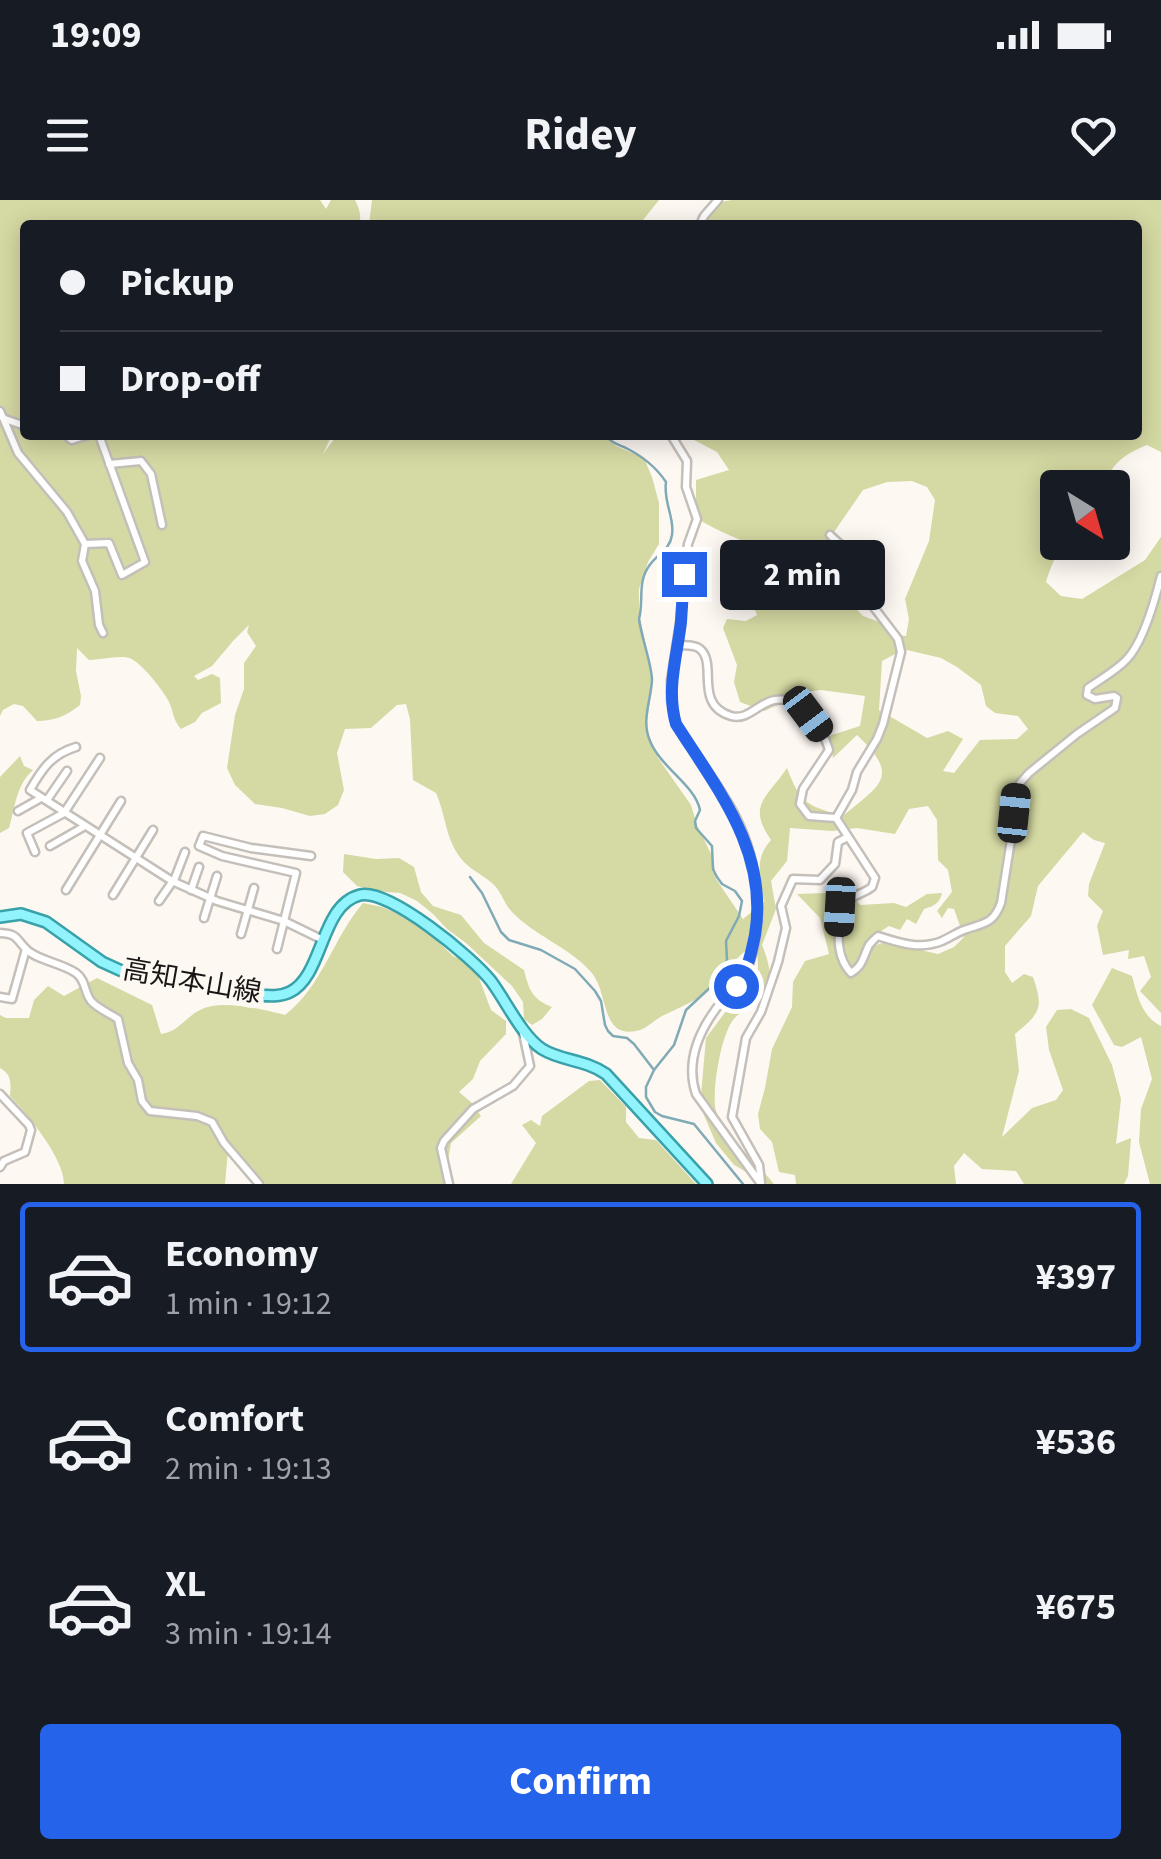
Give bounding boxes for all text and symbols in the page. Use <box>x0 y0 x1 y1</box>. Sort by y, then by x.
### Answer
text: 19:09 <box>50 8 142 62</box>
text: Ridey <box>524 103 637 167</box>
icon: menu <box>40 108 95 163</box>
icon: heart <box>1066 108 1121 163</box>
text: Pickup <box>120 256 234 310</box>
text: Drop-off <box>120 352 260 406</box>
north arrow <box>1040 470 1130 560</box>
map controls <box>1040 470 1130 560</box>
callout: 2 min <box>719 539 884 609</box>
route end <box>662 552 707 597</box>
text: 2 min <box>764 552 841 598</box>
car <box>778 681 838 747</box>
car <box>996 782 1032 844</box>
car <box>823 876 857 938</box>
street label: 高知本山線 <box>120 949 264 1013</box>
route start <box>714 964 759 1009</box>
text: Economy <box>165 1227 318 1281</box>
icon: car <box>45 1232 135 1322</box>
text: ¥397 <box>1036 1250 1116 1304</box>
text: 1 min · 19:12 <box>165 1281 332 1327</box>
text: Comfort <box>165 1392 304 1446</box>
icon: car <box>45 1397 135 1487</box>
text: ¥536 <box>1036 1415 1116 1469</box>
text: 2 min · 19:13 <box>165 1446 332 1492</box>
text: XL <box>165 1557 206 1611</box>
icon: car <box>45 1562 135 1652</box>
text: ¥675 <box>1036 1580 1116 1634</box>
text: 3 min · 19:14 <box>165 1611 332 1657</box>
button: Confirm <box>40 1724 1121 1839</box>

